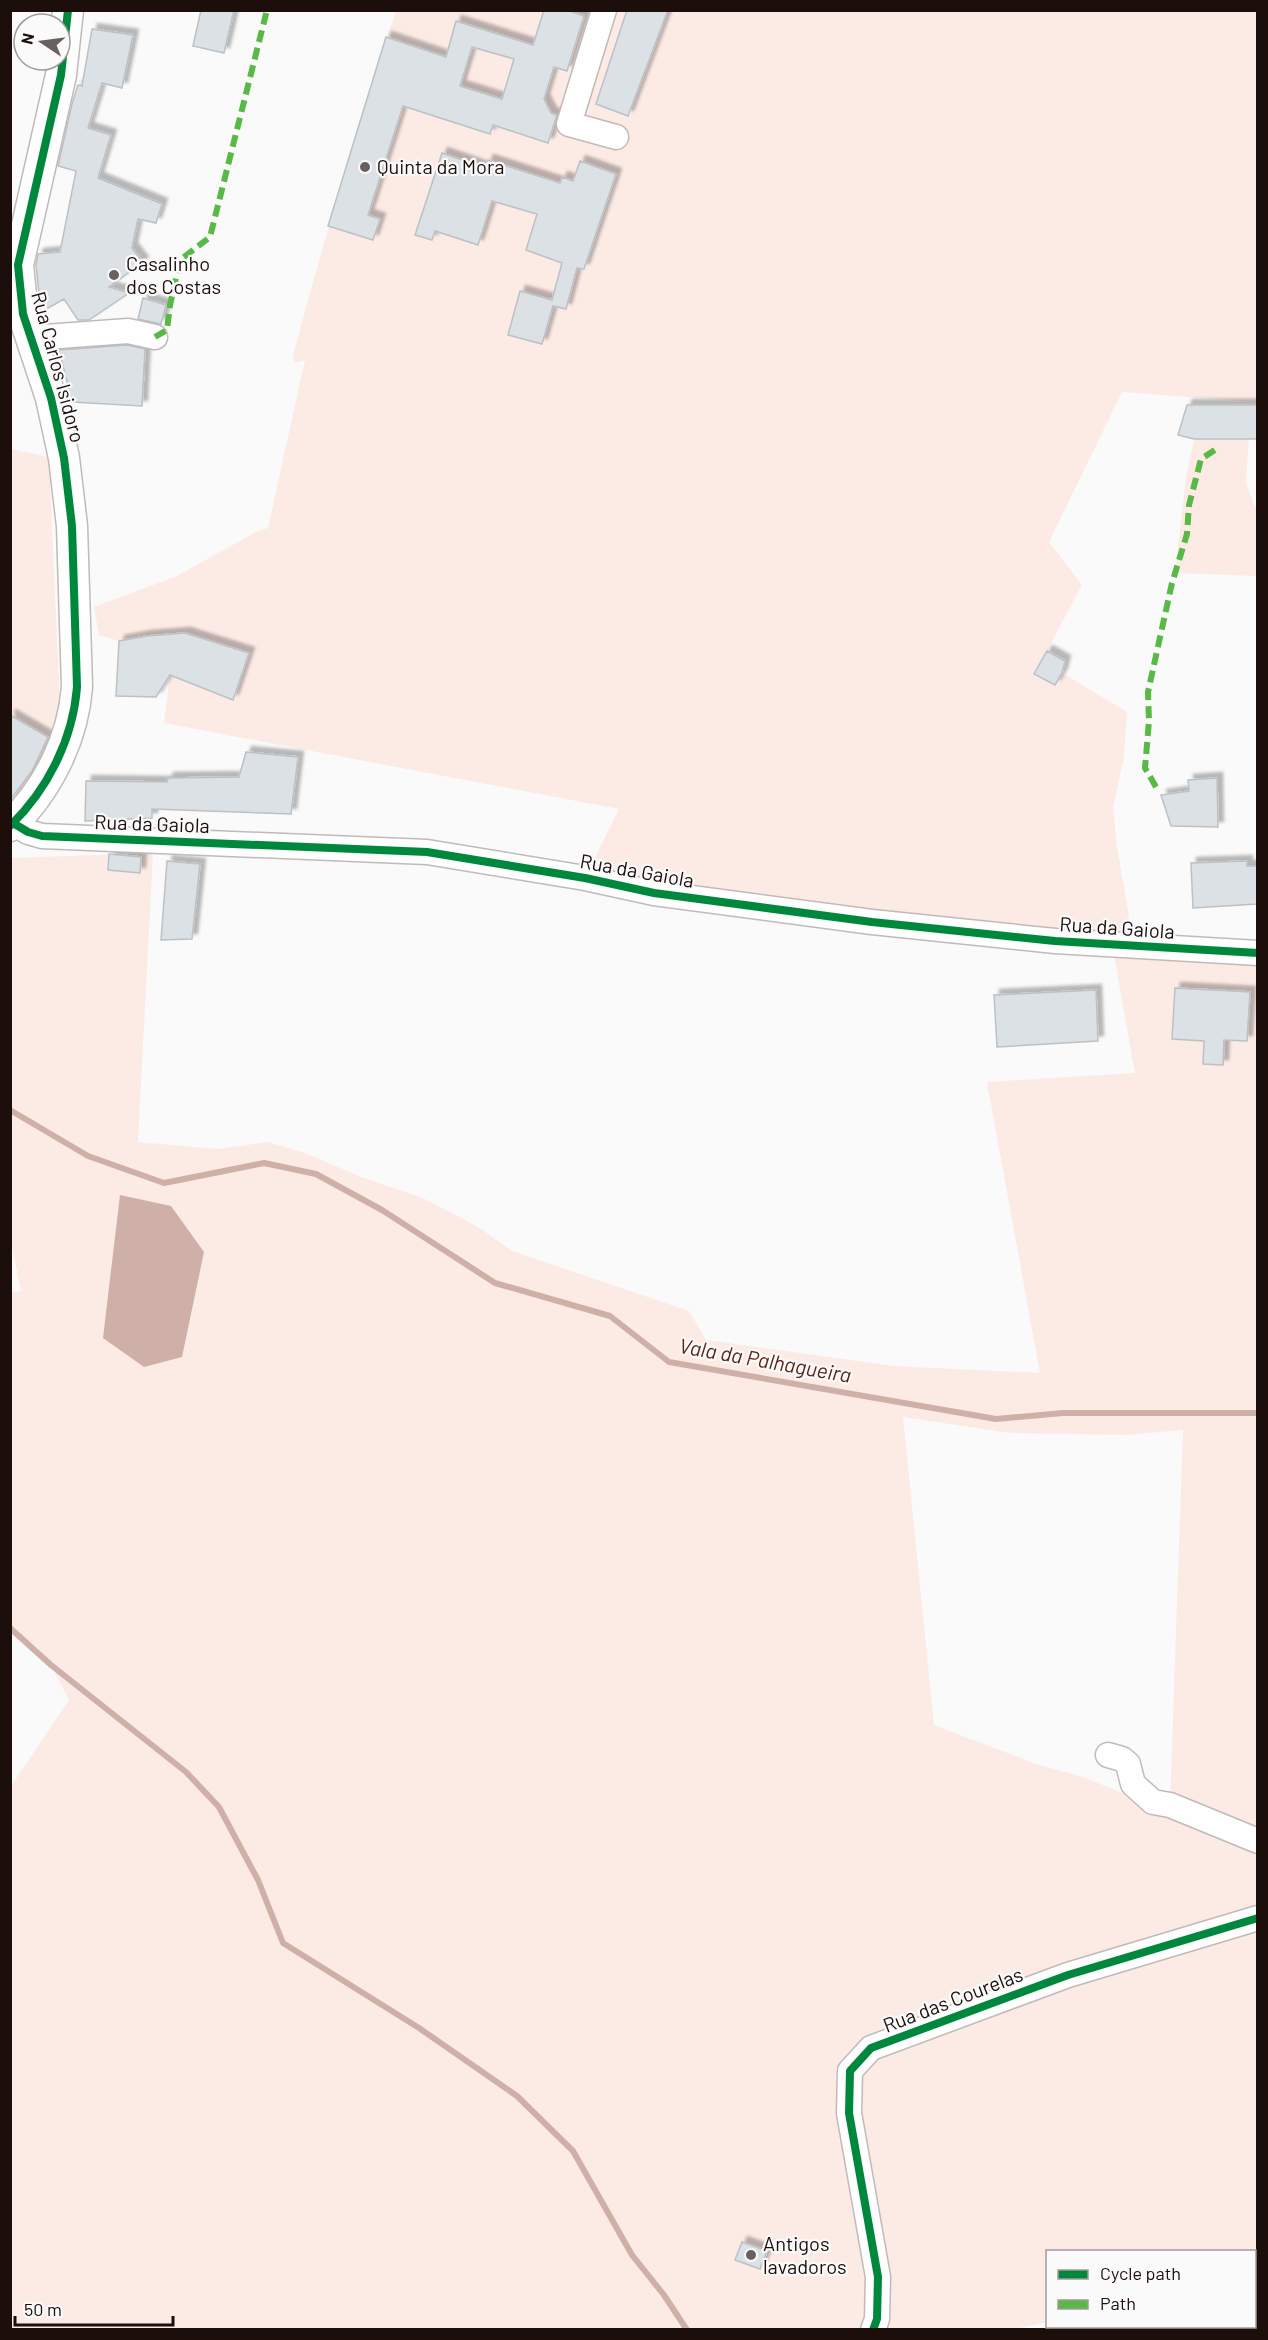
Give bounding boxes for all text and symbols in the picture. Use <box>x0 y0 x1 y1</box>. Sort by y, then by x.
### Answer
north arrow <box>12 12 72 72</box>
text: N <box>16 31 37 46</box>
place label: Quinta da Mora <box>377 154 504 178</box>
marker: Quinta da Mora <box>358 160 372 174</box>
place label: Casalinho dos Costas <box>126 251 221 298</box>
marker: Casalinho dos Costas <box>107 268 121 282</box>
street label: Rua Carlos Isidoro <box>27 288 91 445</box>
street label: Rua da Gaiola <box>94 809 210 837</box>
street label: Rua da Gaiola <box>578 848 696 892</box>
street label: Rua da Gaiola <box>1059 911 1176 943</box>
water label: Vala da Palhagueira <box>677 1332 853 1387</box>
street label: Rua das Courelas <box>879 1961 1026 2037</box>
place label: Antigos lavadoros <box>763 2231 847 2278</box>
marker: Antigos lavadoros <box>744 2248 758 2262</box>
legend <box>1046 2250 1256 2328</box>
text: Cycle path <box>1100 2262 1181 2284</box>
scale bar <box>15 2289 172 2327</box>
text: Path <box>1100 2292 1136 2314</box>
text: 50 m <box>24 2298 62 2320</box>

